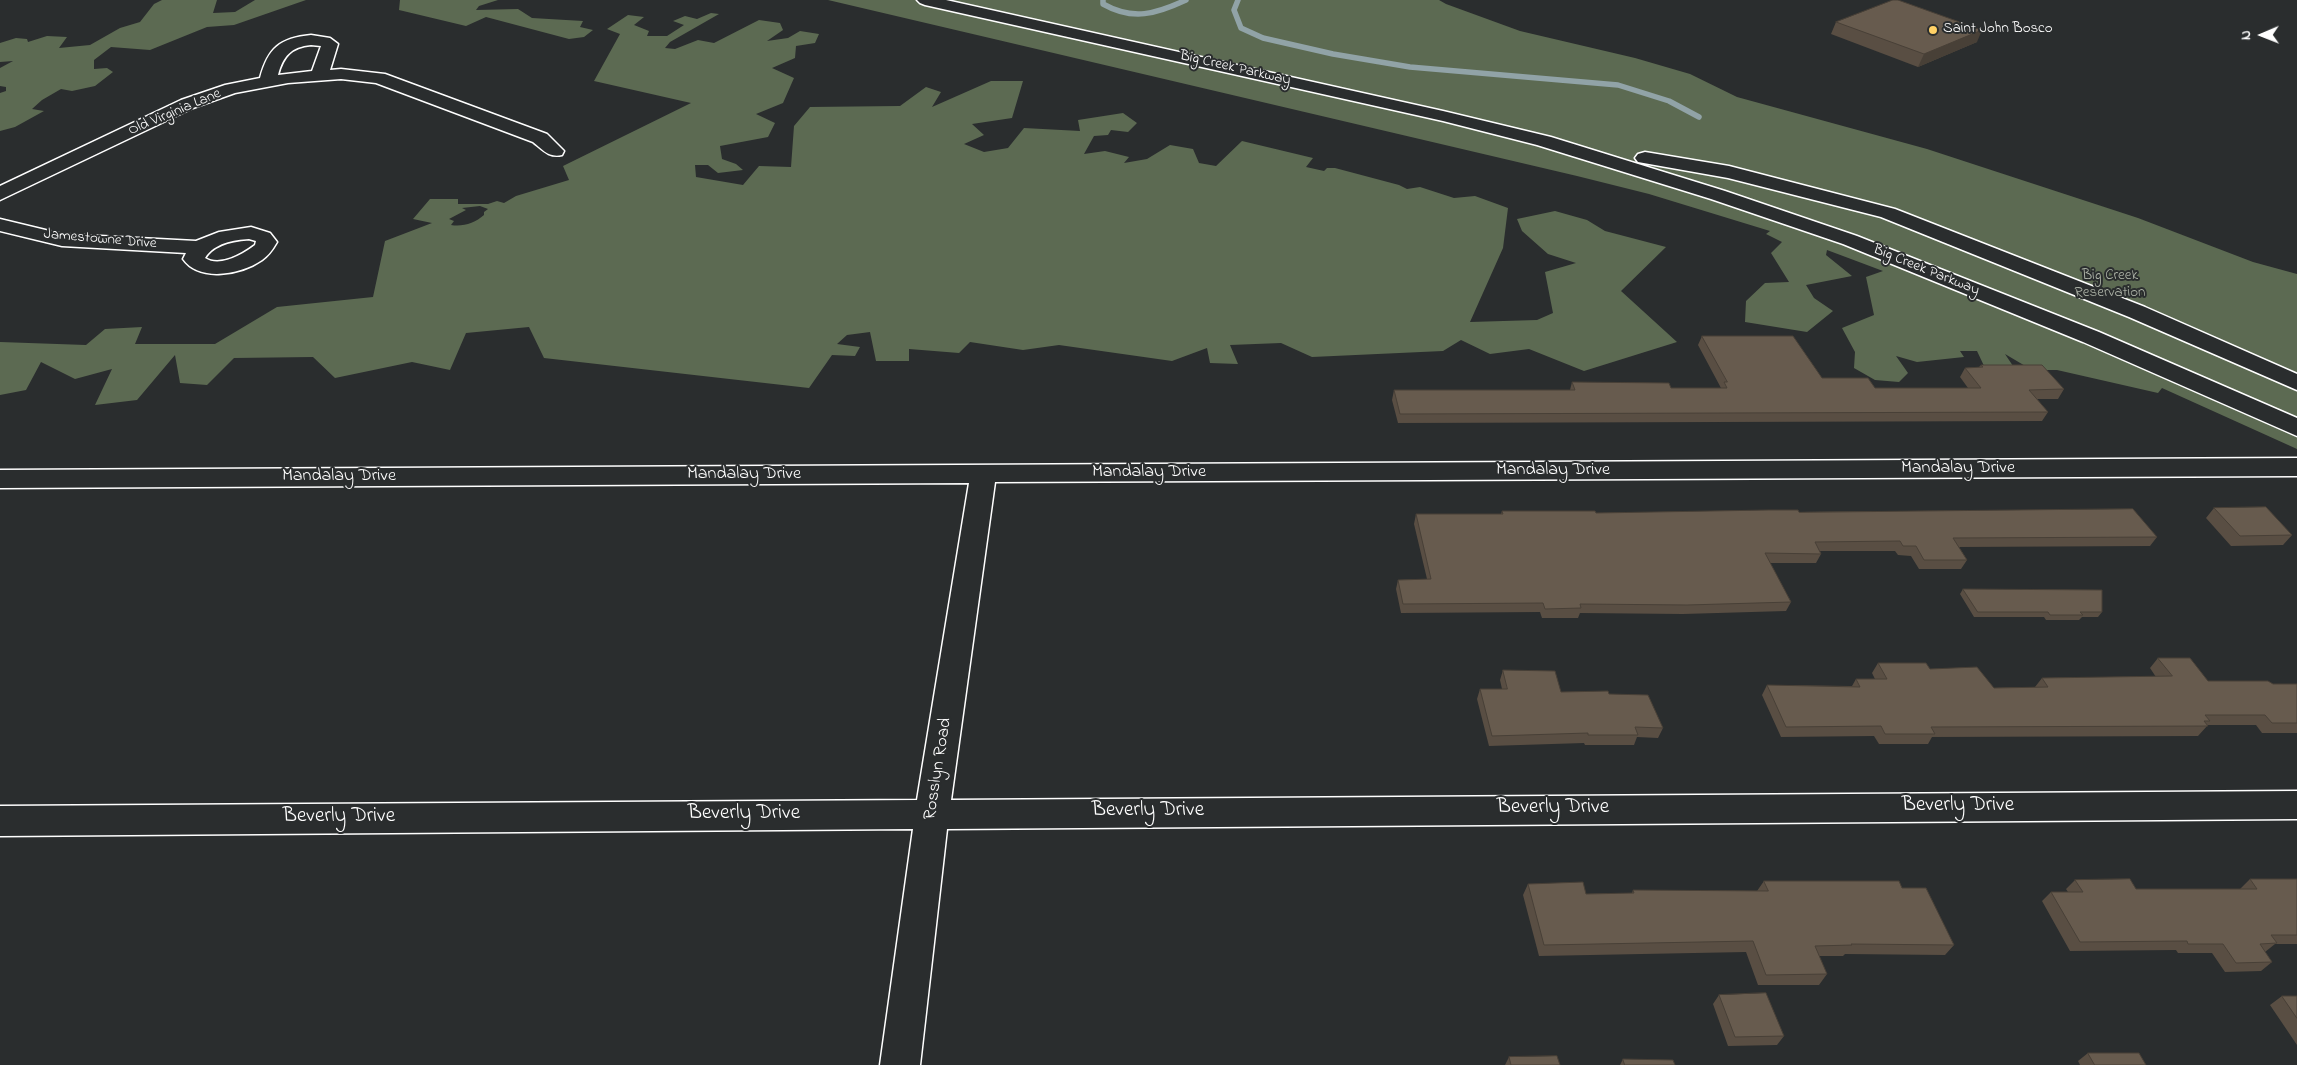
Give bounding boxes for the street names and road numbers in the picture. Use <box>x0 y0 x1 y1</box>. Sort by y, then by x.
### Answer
street label: Big Creek Parkway <box>1178 47 1292 91</box>
street label: Old Virginia Lane <box>126 85 224 141</box>
street label: Jamestowne Drive <box>43 226 157 254</box>
street label: Big Creek Parkway <box>1870 241 1982 301</box>
street label: Mandalay Drive <box>1901 458 2015 480</box>
street label: Mandalay Drive <box>1496 460 1610 482</box>
street label: Mandalay Drive <box>1092 462 1206 484</box>
street label: Mandalay Drive <box>687 464 801 486</box>
street label: Mandalay Drive <box>282 466 396 488</box>
street label: Rosslyn Road <box>920 716 958 822</box>
street label: Beverly Drive <box>1902 794 2014 820</box>
street label: Beverly Drive <box>1497 796 1609 822</box>
street label: Beverly Drive <box>1092 799 1204 825</box>
street label: Beverly Drive <box>688 802 800 828</box>
street label: Beverly Drive <box>283 805 395 831</box>

